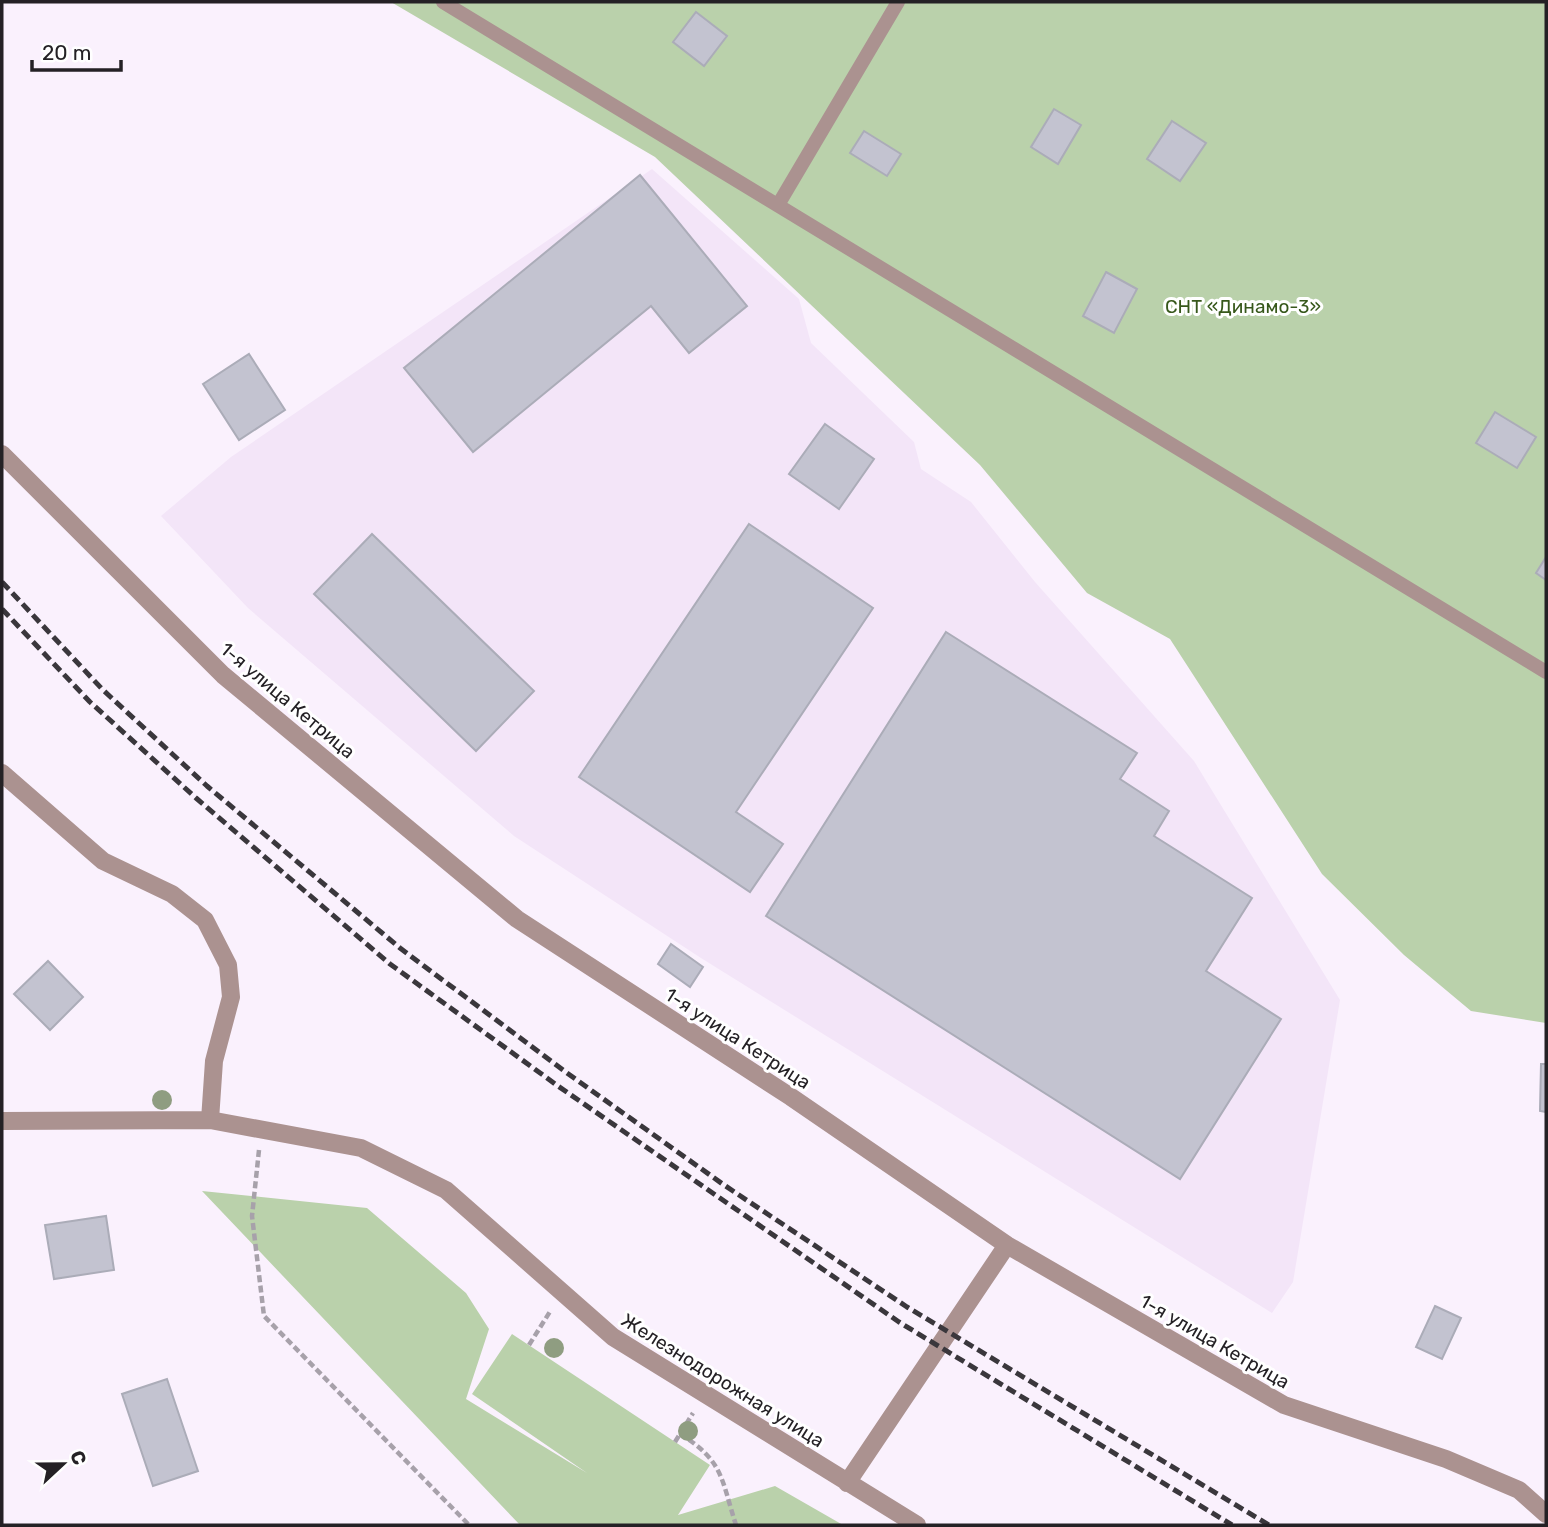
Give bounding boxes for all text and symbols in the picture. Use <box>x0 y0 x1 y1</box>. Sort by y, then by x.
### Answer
scale bar <box>32 28 121 72</box>
text: 20 m <box>42 40 91 65</box>
park label: СНТ «Динамо-3» <box>1165 295 1321 318</box>
street label: 1-я улица Кетрица <box>216 637 360 763</box>
street label: 1-я улица Кетрица <box>661 983 815 1094</box>
street label: 1-я улица Кетрица <box>1136 1289 1294 1394</box>
street label: Железнодорожная улица <box>617 1308 828 1452</box>
north arrow <box>28 1429 98 1499</box>
text: С <box>65 1447 91 1468</box>

